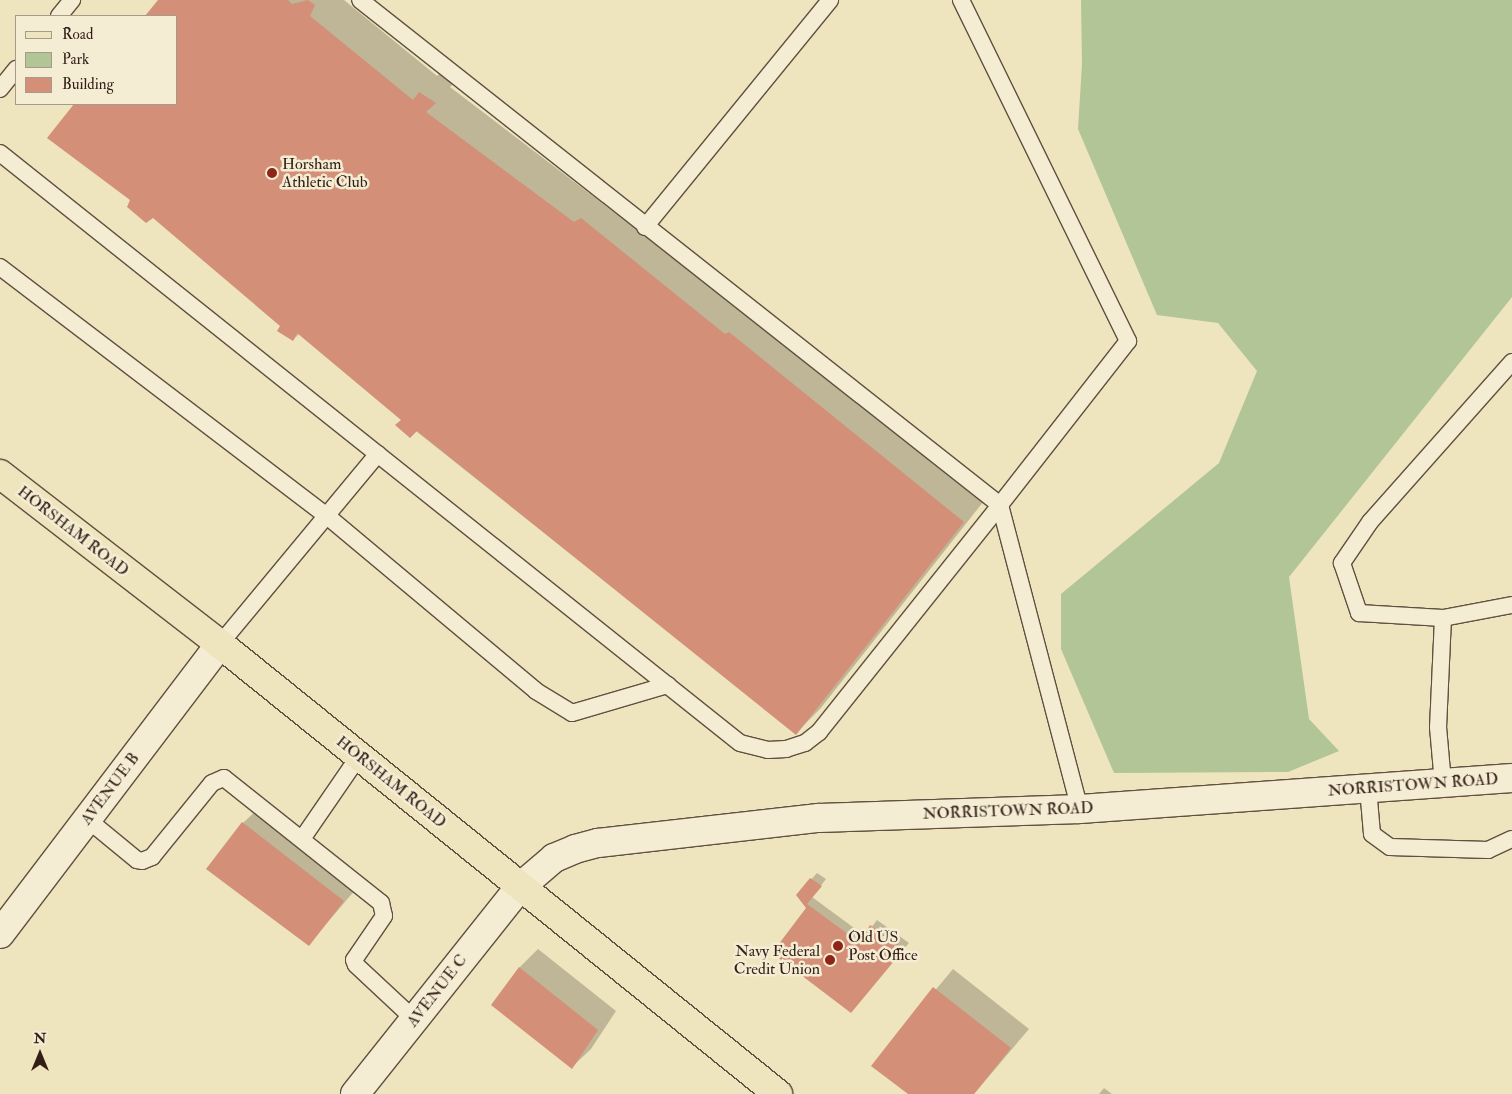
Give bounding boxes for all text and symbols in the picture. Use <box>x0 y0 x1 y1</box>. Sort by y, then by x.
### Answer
legend <box>15 15 178 105</box>
text: Road <box>62 25 93 44</box>
text: Park <box>62 50 89 69</box>
text: Building <box>62 75 114 94</box>
place label: Horsham Athletic Club <box>282 154 367 192</box>
marker: Horsham Athletic Club <box>266 167 278 179</box>
street label: HORSHAM ROAD <box>14 482 132 580</box>
street label: HORSHAM ROAD <box>332 732 450 832</box>
street label: AVENUE B <box>77 749 143 829</box>
street label: NORRISTOWN ROAD <box>1327 769 1499 801</box>
street label: NORRISTOWN ROAD <box>922 798 1094 824</box>
place label: Old US Post Office <box>848 927 918 965</box>
marker: Old US Post Office <box>832 940 844 952</box>
place label: Navy Federal Credit Union <box>734 941 820 979</box>
street label: AVENUE C <box>403 951 471 1031</box>
marker: Navy Federal Credit Union <box>824 954 836 966</box>
north arrow <box>15 1029 65 1079</box>
text: N <box>34 1030 46 1047</box>

